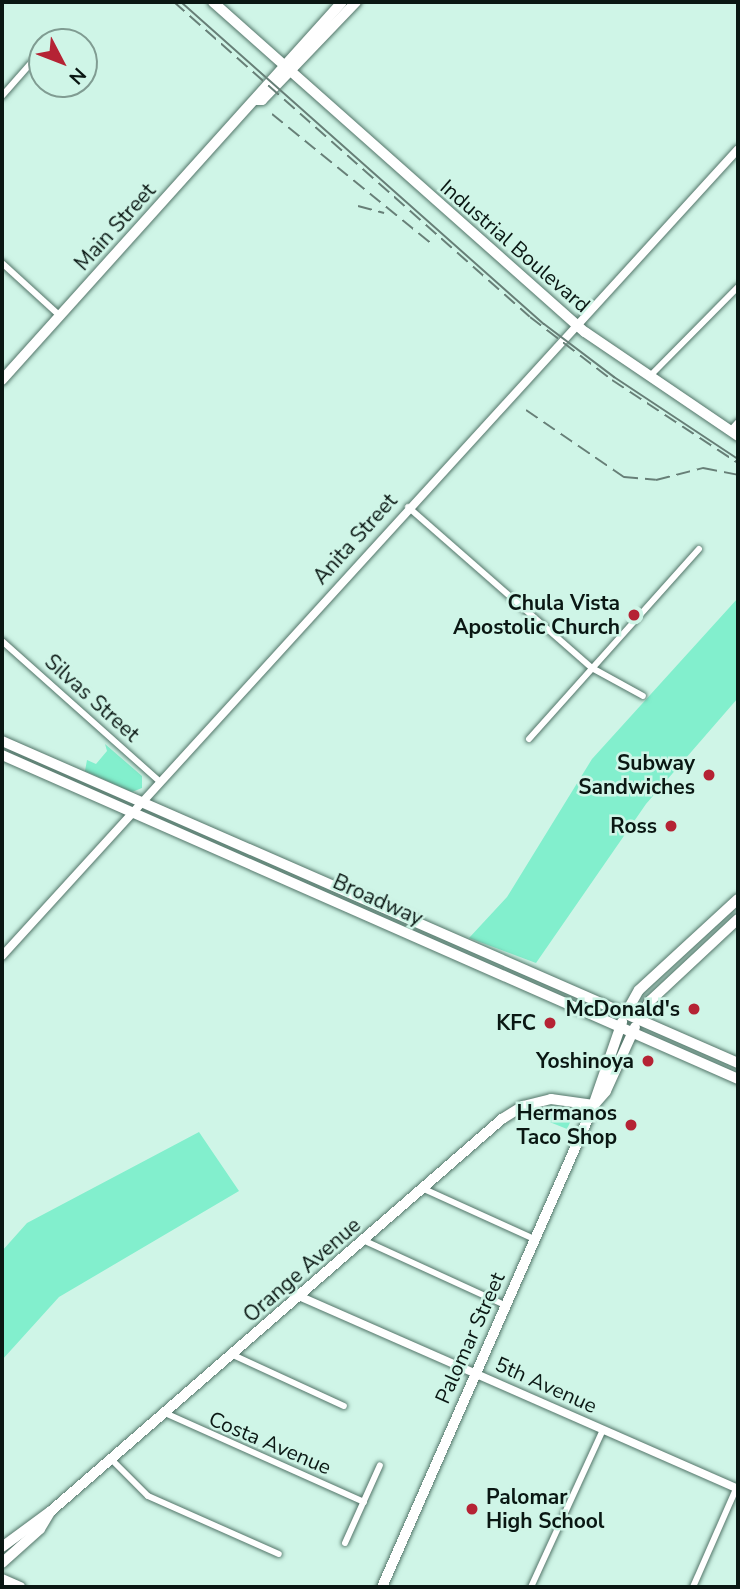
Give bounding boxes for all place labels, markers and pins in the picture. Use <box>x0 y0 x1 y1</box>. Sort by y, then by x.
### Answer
place label: Chula Vista Apostolic Church <box>453 590 620 640</box>
marker: Chula Vista Apostolic Church <box>626 607 642 623</box>
place label: Subway Sandwiches <box>578 750 695 800</box>
marker: Subway Sandwiches <box>701 767 717 783</box>
place label: Ross <box>610 813 657 839</box>
marker: Ross <box>663 818 679 834</box>
place label: McDonald's <box>565 996 680 1022</box>
marker: McDonald's <box>686 1001 702 1017</box>
place label: KFC <box>496 1010 536 1036</box>
marker: KFC <box>542 1015 558 1031</box>
place label: Yoshinoya <box>536 1048 634 1074</box>
marker: Yoshinoya <box>640 1053 656 1069</box>
place label: Hermanos Taco Shop <box>516 1100 617 1150</box>
marker: Hermanos Taco Shop <box>623 1117 639 1133</box>
place label: Palomar High School <box>486 1484 605 1534</box>
marker: Palomar High School <box>464 1501 480 1517</box>

